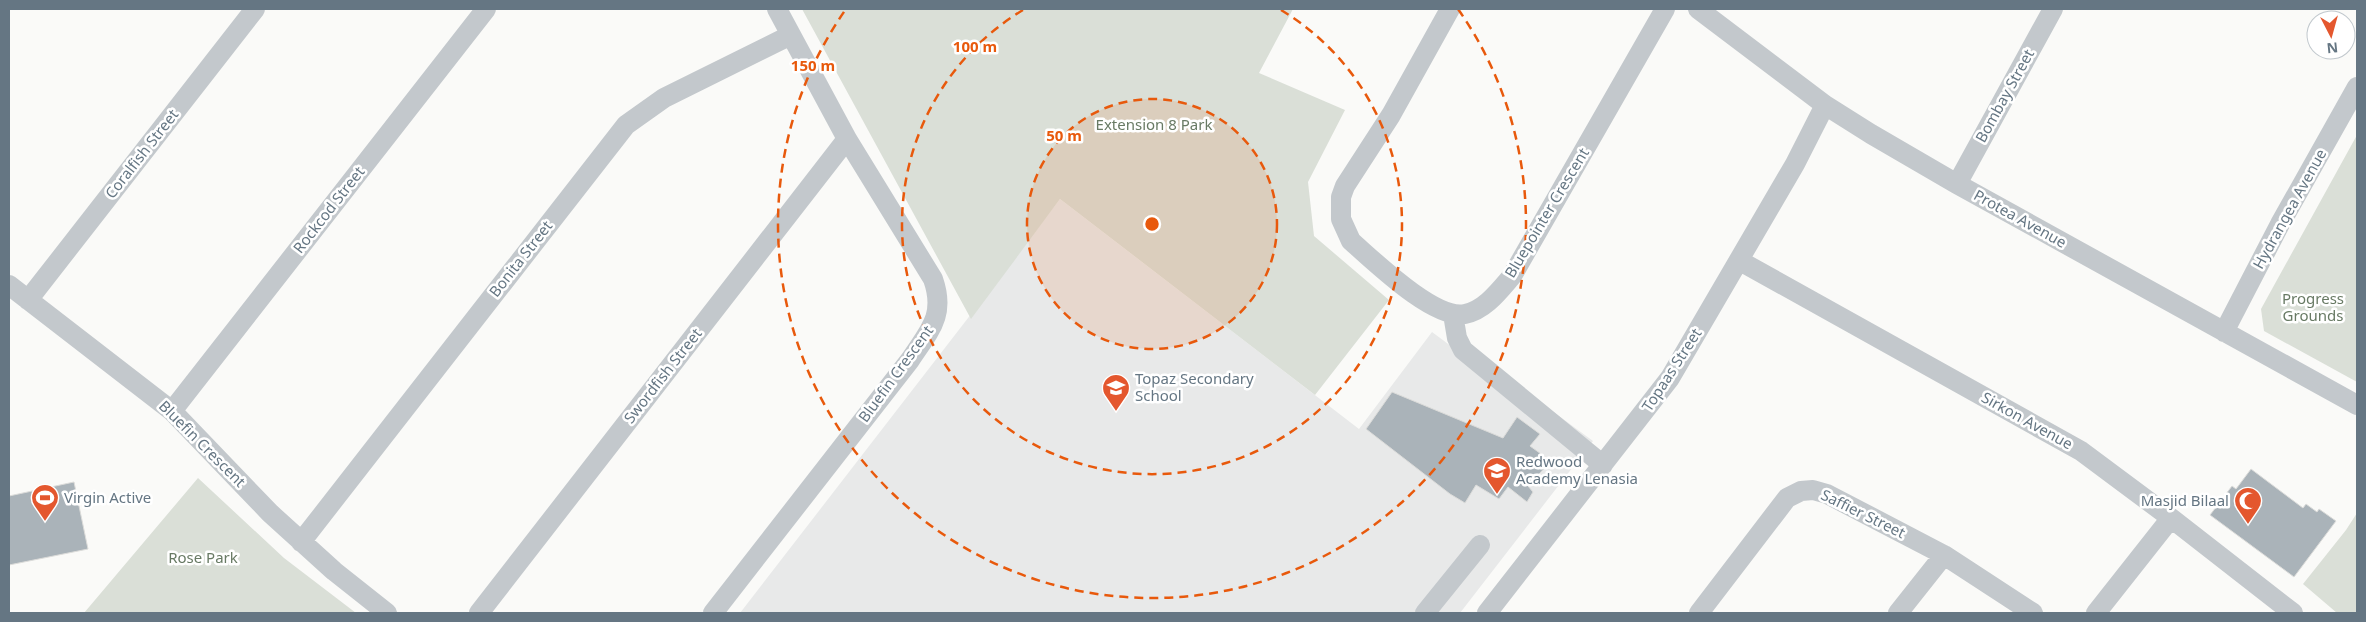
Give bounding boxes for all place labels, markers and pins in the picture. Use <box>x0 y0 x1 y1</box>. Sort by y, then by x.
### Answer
centre of rings <box>1143 215 1161 233</box>
place label: Topaz Secondary School <box>1135 368 1254 405</box>
school or university icon: Topaz Secondary School <box>1101 373 1131 412</box>
place label: Redwood Academy Lenasia <box>1516 451 1638 488</box>
school or university icon: Redwood Academy Lenasia <box>1482 456 1512 495</box>
sports icon: Virgin Active <box>30 483 60 522</box>
mosque icon: Masjid Bilaal <box>2233 486 2263 525</box>
place label: Virgin Active <box>64 487 151 507</box>
place label: Masjid Bilaal <box>2141 490 2229 510</box>

